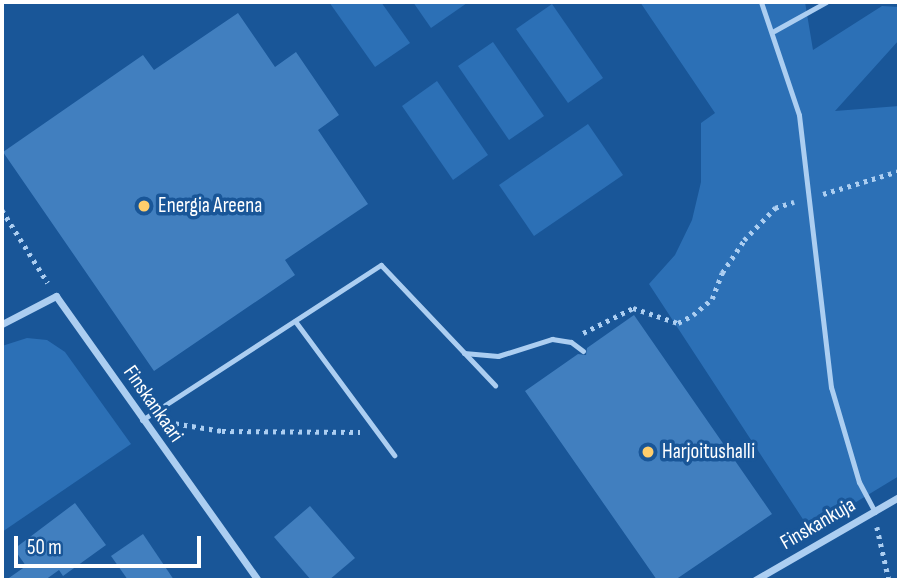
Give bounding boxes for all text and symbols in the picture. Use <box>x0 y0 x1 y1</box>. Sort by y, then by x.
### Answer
place label: Energia Areena <box>158 193 262 219</box>
marker: Energia Areena <box>136 198 152 214</box>
street label: Finskankaari <box>117 361 189 447</box>
place label: Harjoitushalli <box>662 439 755 465</box>
marker: Harjoitushalli <box>640 444 656 460</box>
street label: Finskankuja <box>776 492 860 556</box>
scale bar <box>18 522 205 566</box>
text: 50 m <box>27 535 62 560</box>

